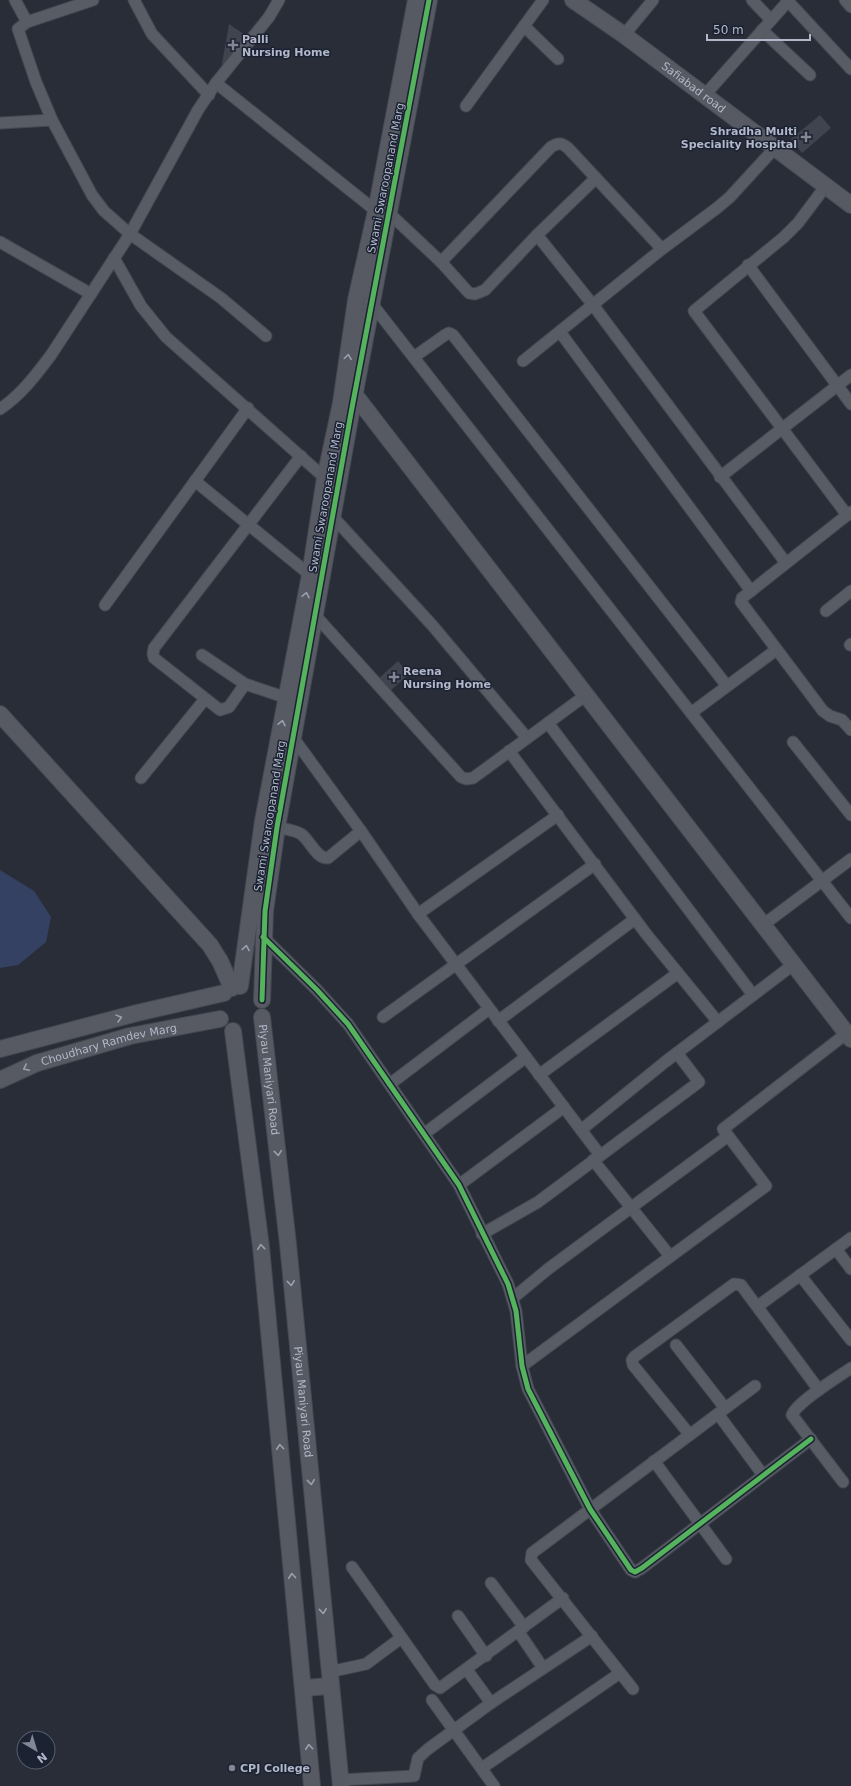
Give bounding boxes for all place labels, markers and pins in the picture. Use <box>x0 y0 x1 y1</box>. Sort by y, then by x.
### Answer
place label: Palli Nursing Home <box>242 33 330 59</box>
marker: Palli Nursing Home <box>227 39 239 51</box>
place label: Shradha Multi Speciality Hospital <box>681 125 797 151</box>
marker: Shradha Multi Speciality Hospital <box>800 131 812 143</box>
place label: Reena Nursing Home <box>403 665 491 691</box>
marker: Reena Nursing Home <box>388 671 400 683</box>
place label: CPJ College <box>240 1762 310 1775</box>
marker: CPJ College <box>227 1763 237 1773</box>

